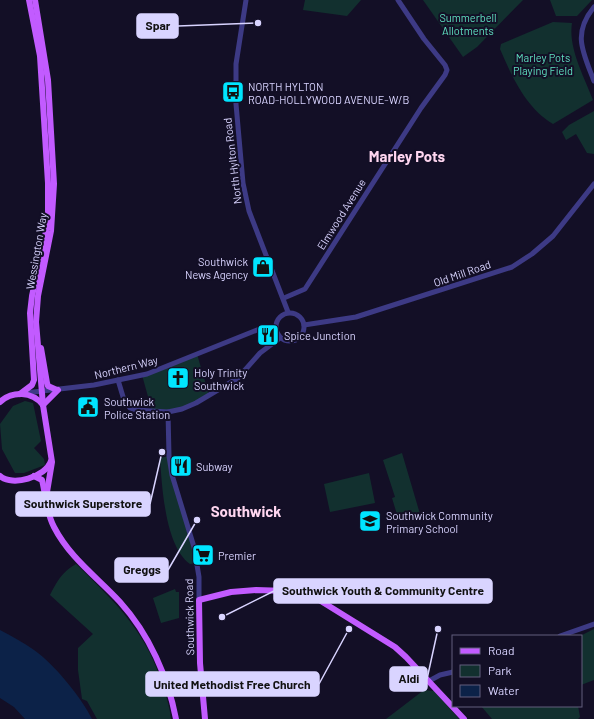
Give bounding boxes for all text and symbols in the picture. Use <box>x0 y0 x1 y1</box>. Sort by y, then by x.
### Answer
park label: Summerbell Allotments <box>439 11 497 37</box>
callout: Spar <box>137 14 178 38</box>
text: Spar <box>146 18 171 32</box>
park label: Marley Pots Playing Field <box>513 51 573 77</box>
bus stop icon: NORTH HYLTON ROAD-HOLLYWOOD AVENUE-W/B <box>220 79 246 105</box>
place label: NORTH HYLTON ROAD-HOLLYWOOD AVENUE-W/B <box>248 80 409 106</box>
street label: North Hylton Road <box>220 117 244 205</box>
district label: Marley Pots <box>369 147 446 165</box>
street label: Elmwood Avenue <box>314 176 368 252</box>
street label: Wessington Way <box>23 212 49 290</box>
shop icon: Southwick News Agency <box>250 254 276 280</box>
place label: Southwick News Agency <box>185 255 248 281</box>
street label: Old Mill Road <box>432 257 492 289</box>
restaurant icon: Spice Junction <box>255 322 281 348</box>
place label: Spice Junction <box>284 329 356 342</box>
street label: Northern Way <box>93 353 159 381</box>
church icon: Holy Trinity Southwick <box>165 365 191 391</box>
place label: Holy Trinity Southwick <box>194 366 247 392</box>
public building icon: Southwick Police Station <box>75 394 101 420</box>
place label: Southwick Police Station <box>104 395 170 421</box>
restaurant icon: Subway <box>168 453 194 479</box>
place label: Subway <box>196 460 233 473</box>
callout: Southwick Superstore <box>16 492 150 516</box>
text: Southwick Superstore <box>24 496 143 510</box>
district label: Southwick <box>211 502 281 520</box>
school or university icon: Southwick Community Primary School <box>357 508 383 534</box>
place label: Southwick Community Primary School <box>386 509 493 535</box>
supermarket icon: Premier <box>190 542 216 568</box>
place label: Premier <box>218 549 256 562</box>
callout: Greggs <box>115 558 168 582</box>
text: Greggs <box>123 562 161 576</box>
street label: Southwick Road <box>182 579 196 655</box>
callout: Southwick Youth & Community Centre <box>274 579 492 603</box>
text: Southwick Youth & Community Centre <box>282 583 485 597</box>
legend <box>452 635 582 707</box>
text: Road <box>488 643 515 657</box>
text: Park <box>488 663 512 677</box>
callout: Aldi <box>390 667 427 691</box>
text: Aldi <box>399 671 419 685</box>
callout: United Methodist Free Church <box>146 672 319 696</box>
text: United Methodist Free Church <box>153 677 311 691</box>
text: Water <box>488 683 520 697</box>

